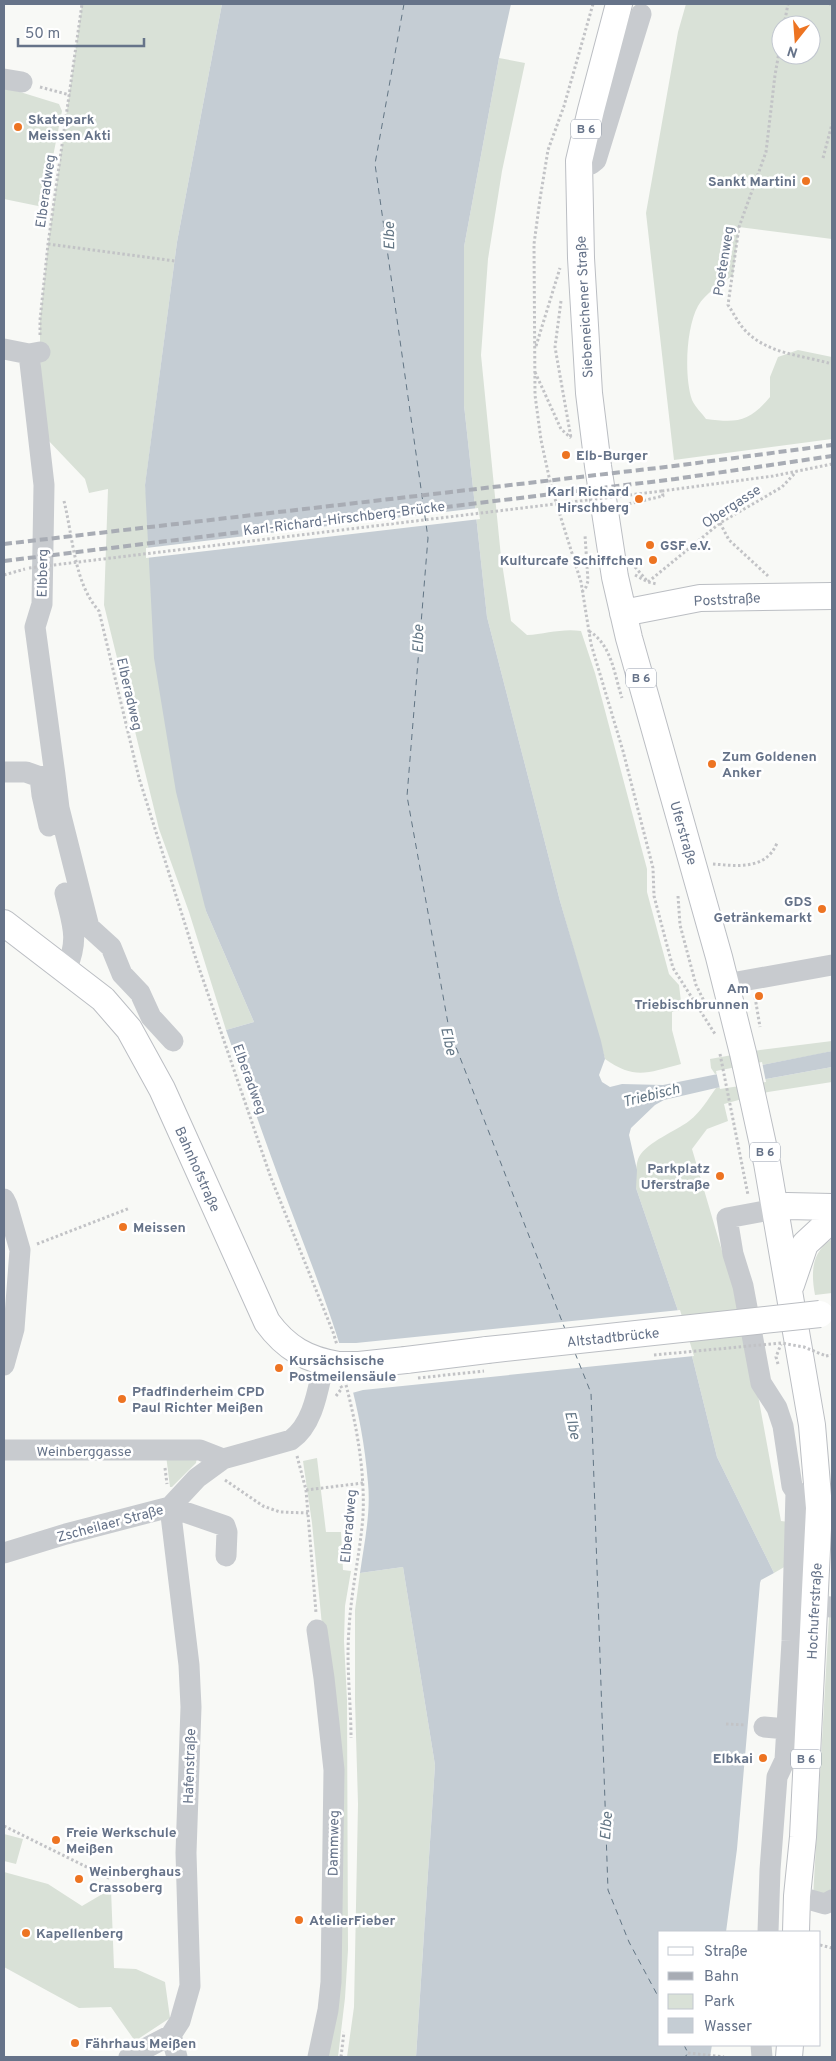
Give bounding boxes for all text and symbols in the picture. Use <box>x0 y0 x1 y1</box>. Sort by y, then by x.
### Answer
scale bar <box>18 15 144 47</box>
north arrow <box>771 15 821 65</box>
text: 50 m <box>25 25 60 44</box>
text: N <box>785 41 800 61</box>
place label: Skatepark Meissen Akti <box>28 112 111 145</box>
road number: B 6 <box>571 120 601 138</box>
marker: Skatepark Meissen Akti <box>12 121 24 133</box>
street label: Elberadweg <box>33 153 60 229</box>
place label: Sankt Martini <box>708 174 796 191</box>
marker: Sankt Martini <box>800 175 812 187</box>
water label: Elbe <box>381 221 400 250</box>
street label: Poetenweg <box>711 225 738 297</box>
street label: Siebeneichener Straße <box>573 235 598 378</box>
place label: Elb-Burger <box>576 448 648 465</box>
marker: Elb-Burger <box>560 449 572 461</box>
street label: Obergasse <box>699 482 765 533</box>
place label: Karl Richard Hirschberg <box>547 484 629 517</box>
marker: Karl Richard Hirschberg <box>633 493 645 505</box>
street label: Karl-Richard-Hirschberg-Brücke <box>242 499 446 540</box>
place label: GSF e.V. <box>660 538 711 555</box>
marker: GSF e.V. <box>644 539 656 551</box>
street label: Elbberg <box>35 549 52 598</box>
place label: Kulturcafe Schiffchen <box>500 553 643 570</box>
marker: Kulturcafe Schiffchen <box>647 554 659 566</box>
street label: Poststraße <box>693 590 761 611</box>
water label: Elbe <box>410 624 429 653</box>
street label: Elberadweg <box>112 656 145 732</box>
road number: B 6 <box>626 668 656 688</box>
place label: Zum Goldenen Anker <box>722 749 817 782</box>
marker: Zum Goldenen Anker <box>706 758 718 770</box>
street label: Uferstraße <box>665 799 700 867</box>
place label: GDS Getränkemarkt <box>714 894 812 927</box>
marker: GDS Getränkemarkt <box>816 903 828 915</box>
place label: Am Triebischbrunnen <box>634 981 749 1014</box>
marker: Am Triebischbrunnen <box>753 990 765 1002</box>
water label: Elbe <box>435 1025 460 1058</box>
street label: Elberadweg <box>228 1042 269 1117</box>
water label: Triebisch <box>621 1080 682 1113</box>
street label: Bahnhofstraße <box>170 1124 223 1215</box>
road number: B 6 <box>750 1142 780 1162</box>
place label: Parkplatz Uferstraße <box>641 1161 710 1194</box>
marker: Parkplatz Uferstraße <box>714 1170 726 1182</box>
place label: Meissen <box>133 1220 186 1237</box>
marker: Meissen <box>117 1221 129 1233</box>
street label: Altstadtbrücke <box>566 1325 660 1352</box>
place label: Kursächsische Postmeilensäule <box>289 1353 396 1386</box>
marker: Kursächsische Postmeilensäule <box>273 1362 285 1374</box>
place label: Pfadfinderheim CPD Paul Richter Meißen <box>132 1384 265 1417</box>
marker: Pfadfinderheim CPD Paul Richter Meißen <box>116 1393 128 1405</box>
water label: Elbe <box>559 1409 584 1442</box>
street label: Weinberggasse <box>37 1444 132 1461</box>
street label: Elberadweg <box>338 1489 361 1564</box>
street label: Zscheilaer Straße <box>55 1502 166 1547</box>
street label: Hochuferstraße <box>804 1562 827 1660</box>
street label: Hafenstraße <box>181 1728 200 1804</box>
road number: B 6 <box>791 1750 821 1768</box>
place label: Elbkai <box>713 1751 753 1768</box>
marker: Elbkai <box>757 1752 769 1764</box>
street label: Dammweg <box>325 1810 344 1876</box>
water label: Elbe <box>597 1811 618 1841</box>
place label: Freie Werkschule Meißen <box>66 1825 177 1858</box>
marker: Freie Werkschule Meißen <box>50 1834 62 1846</box>
place label: Weinberghaus Crassoberg <box>89 1864 181 1897</box>
marker: Weinberghaus Crassoberg <box>73 1873 85 1885</box>
place label: AtelierFieber <box>309 1913 396 1930</box>
marker: AtelierFieber <box>293 1914 305 1926</box>
place label: Kapellenberg <box>36 1926 123 1943</box>
marker: Kapellenberg <box>20 1927 32 1939</box>
legend <box>658 1931 821 2046</box>
text: Straße <box>704 1943 748 1962</box>
text: Bahn <box>704 1968 739 1987</box>
text: Park <box>704 1993 735 2012</box>
text: Wasser <box>704 2018 752 2037</box>
place label: Fährhaus Meißen <box>85 2036 196 2053</box>
marker: Fährhaus Meißen <box>69 2037 81 2049</box>

